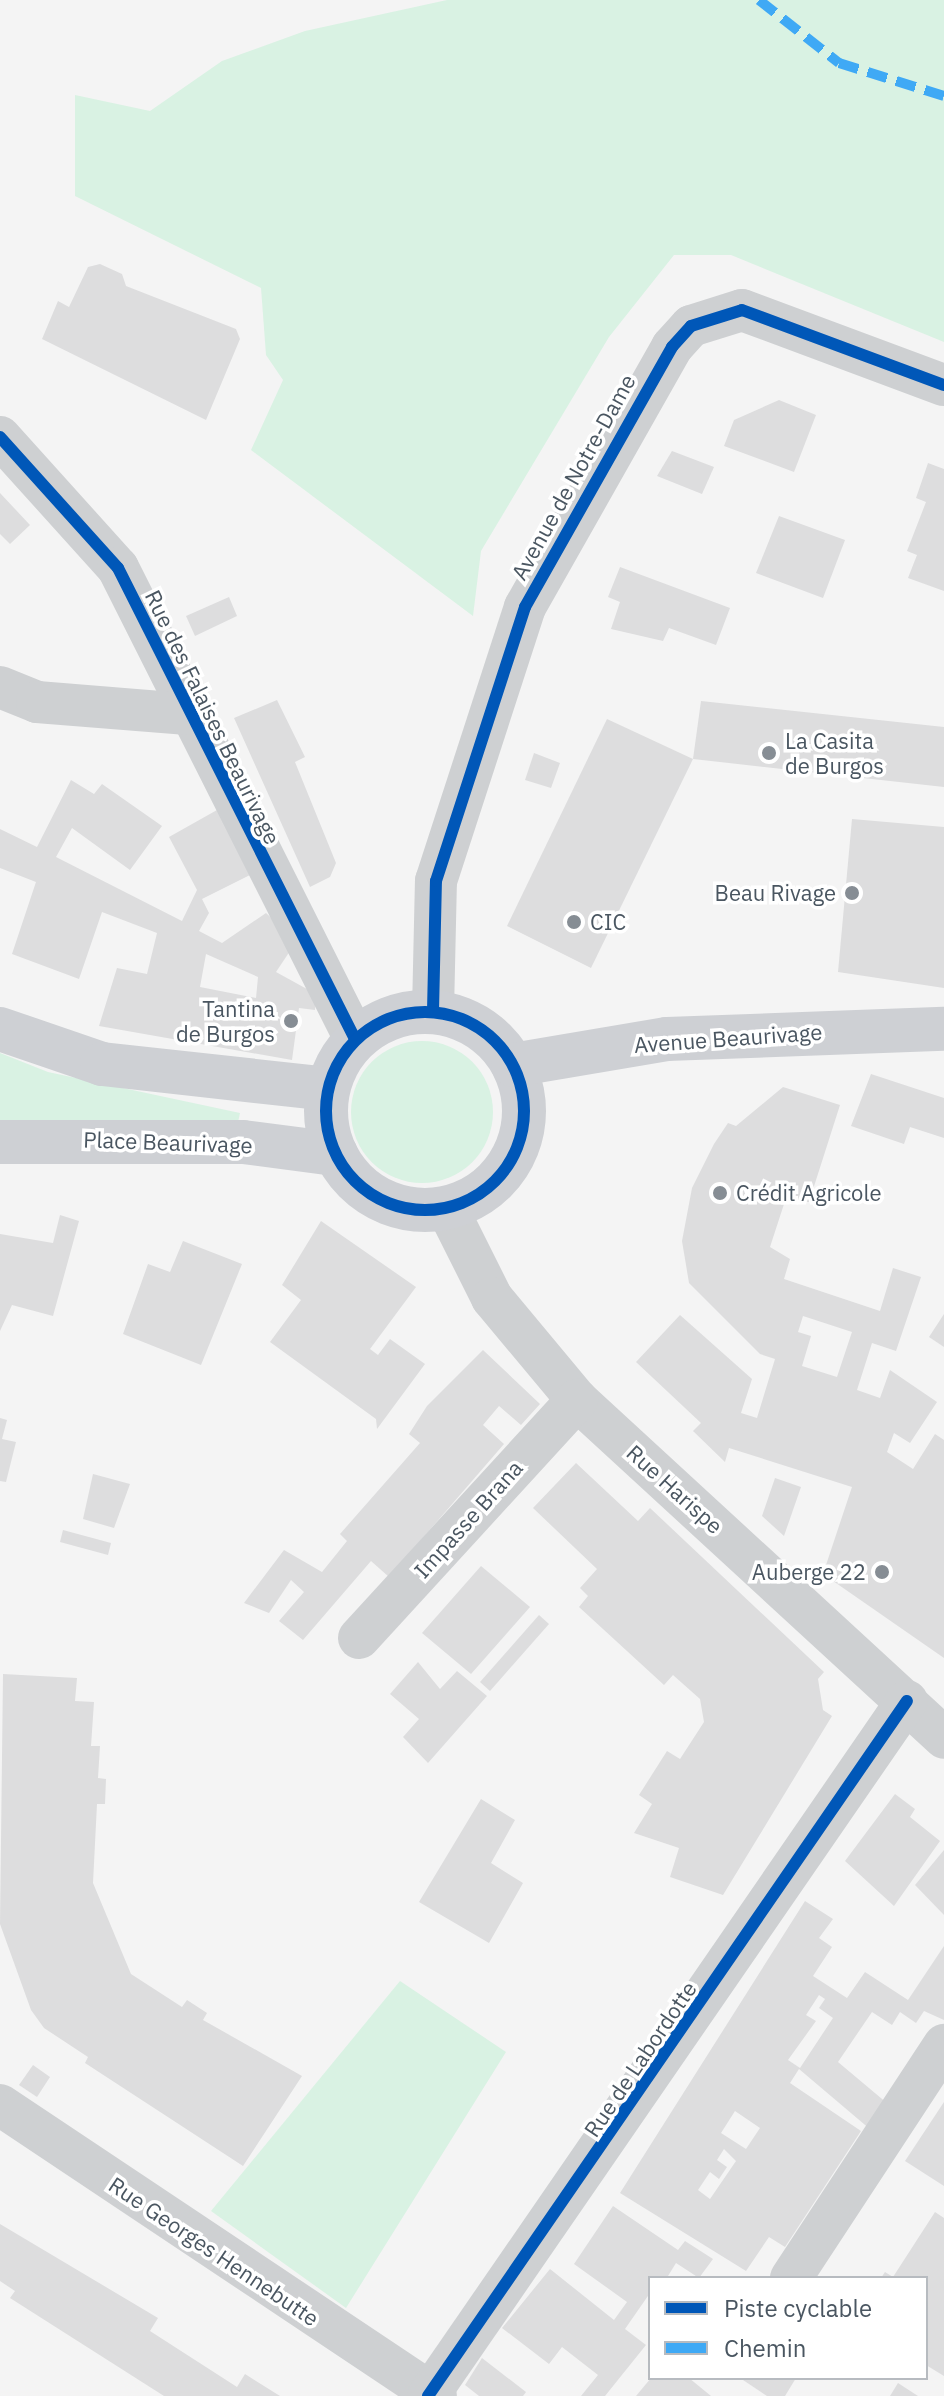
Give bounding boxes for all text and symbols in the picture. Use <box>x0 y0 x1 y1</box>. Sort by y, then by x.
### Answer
street label: Avenue de Notre-Dame <box>505 370 641 584</box>
street label: Rue des Falaises Beaurivage <box>140 585 286 849</box>
place label: La Casita de Burgos <box>785 727 884 778</box>
marker: La Casita de Burgos <box>760 744 778 762</box>
place label: Beau Rivage <box>715 880 836 906</box>
marker: Beau Rivage <box>843 884 861 902</box>
place label: CIC <box>590 909 626 935</box>
marker: CIC <box>565 913 583 931</box>
place label: Tantina de Burgos <box>176 995 275 1046</box>
marker: Tantina de Burgos <box>282 1012 300 1030</box>
street label: Avenue Beaurivage <box>633 1018 823 1058</box>
street label: Place Beaurivage <box>83 1126 253 1158</box>
place label: Crédit Agricole <box>736 1180 881 1206</box>
marker: Crédit Agricole <box>711 1184 729 1202</box>
street label: Rue Harispe <box>621 1439 729 1539</box>
street label: Impasse Brana <box>408 1455 528 1583</box>
place label: Auberge 22 <box>752 1559 866 1585</box>
marker: Auberge 22 <box>873 1563 891 1581</box>
street label: Rue de Labordotte <box>578 1976 702 2142</box>
street label: Rue Georges Hennebutte <box>104 2171 324 2331</box>
legend <box>648 2276 928 2380</box>
text: Piste cyclable <box>724 2292 872 2324</box>
text: Chemin <box>724 2332 806 2364</box>

